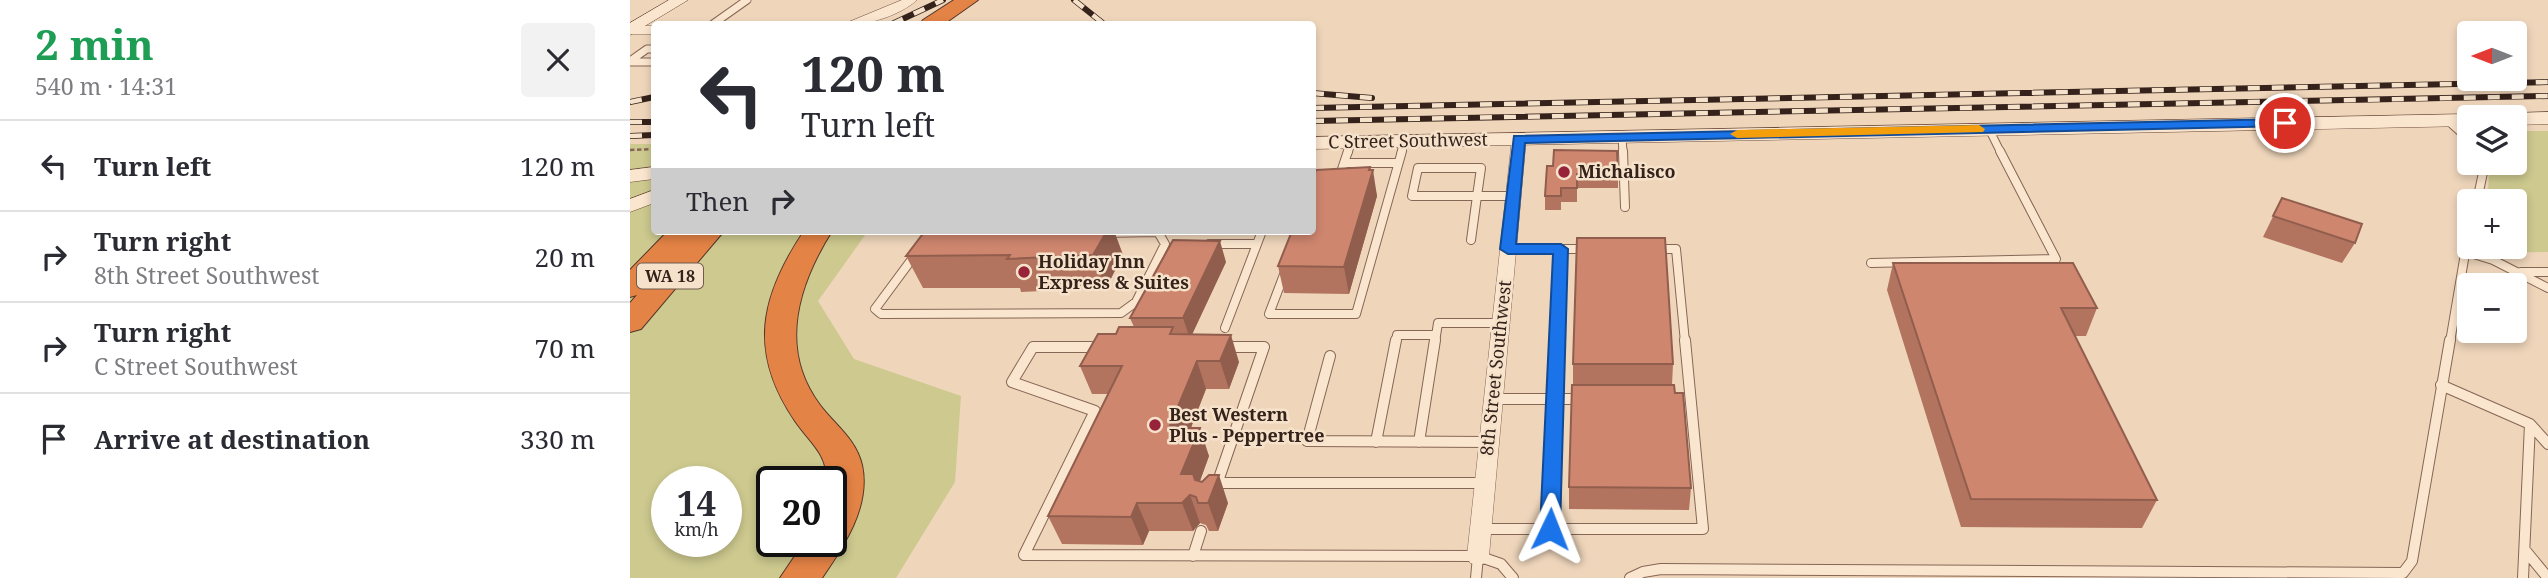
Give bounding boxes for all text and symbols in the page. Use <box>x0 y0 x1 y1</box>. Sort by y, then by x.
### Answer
text: 2 min <box>35 15 154 72</box>
north arrow <box>2457 21 2527 91</box>
map controls <box>2457 21 2527 343</box>
button: close <box>521 23 595 97</box>
text: 120 m <box>801 40 945 106</box>
icon: left <box>686 49 777 140</box>
text: 540 m · 14:31 <box>35 70 177 102</box>
pin <box>2255 93 2315 153</box>
text: Turn left <box>801 103 935 146</box>
icon: arrive <box>2266 104 2304 142</box>
button: layers <box>2457 105 2527 175</box>
street label: C Street Southwest <box>1328 127 1488 153</box>
icon: left <box>35 147 73 185</box>
text: Turn left <box>94 148 211 184</box>
text: 120 m <box>520 148 595 184</box>
place label: Michalisco <box>1578 159 1676 183</box>
marker: Michalisco <box>1556 164 1572 180</box>
icon: right <box>763 182 801 220</box>
text: Then <box>686 183 749 219</box>
button: + <box>2457 189 2527 259</box>
text: Turn right <box>94 223 231 259</box>
icon: right <box>35 238 73 276</box>
text: 20 m <box>535 239 595 275</box>
place label: Holiday Inn Express & Suites <box>1038 249 1189 294</box>
text: 8th Street Southwest <box>94 259 319 291</box>
road number: WA 18 <box>637 264 703 288</box>
marker: Holiday Inn Express & Suites <box>1016 264 1032 280</box>
button: − <box>2457 273 2527 343</box>
street label: 8th Street Southwest <box>1474 279 1516 457</box>
text: Turn right <box>94 314 231 350</box>
icon: right <box>35 329 73 367</box>
text: 70 m <box>535 330 595 366</box>
text: C Street Southwest <box>94 350 298 382</box>
place label: Best Western Plus - Peppertree <box>1169 402 1324 447</box>
marker: Best Western Plus - Peppertree <box>1147 417 1163 433</box>
icon: arrive <box>35 420 73 458</box>
text: Arrive at destination <box>94 421 370 457</box>
text: 330 m <box>520 421 595 457</box>
speed limit sign: 20 <box>756 466 847 557</box>
text: 14 <box>677 479 716 526</box>
position arrow <box>1513 492 1587 566</box>
text: km/h <box>674 517 719 541</box>

